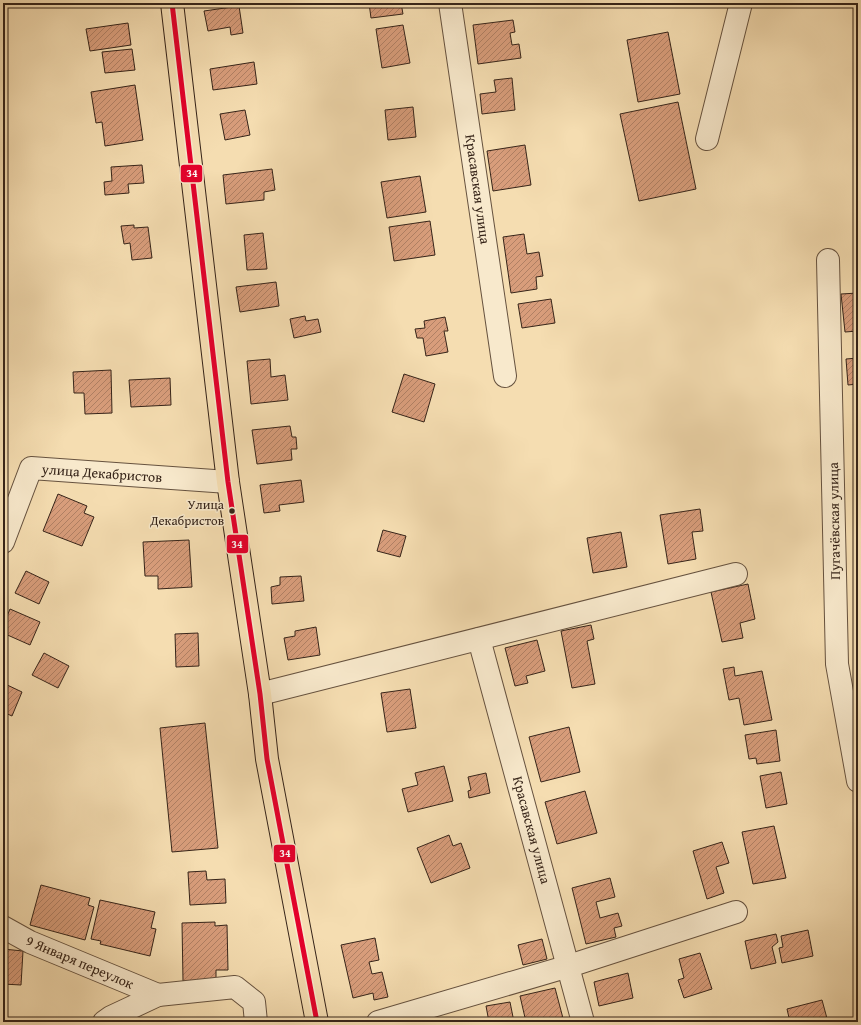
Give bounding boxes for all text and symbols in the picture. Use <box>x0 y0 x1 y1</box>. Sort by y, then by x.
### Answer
street label: Красавская улица <box>460 133 496 246</box>
line badge: 34 <box>180 164 203 183</box>
text: 34 <box>186 165 198 181</box>
street label: улица Декабристов <box>40 459 163 487</box>
street label: Пугачёвская улица <box>823 462 845 580</box>
place label: Улица Декабристов <box>149 495 225 530</box>
marker: Улица Декабристов <box>227 506 237 516</box>
line badge: 34 <box>226 534 249 554</box>
text: 34 <box>231 536 243 552</box>
street label: Красавская улица <box>508 774 556 886</box>
line badge: 34 <box>273 844 296 863</box>
text: 34 <box>279 845 291 861</box>
street label: 9 Января переулок <box>23 930 138 994</box>

